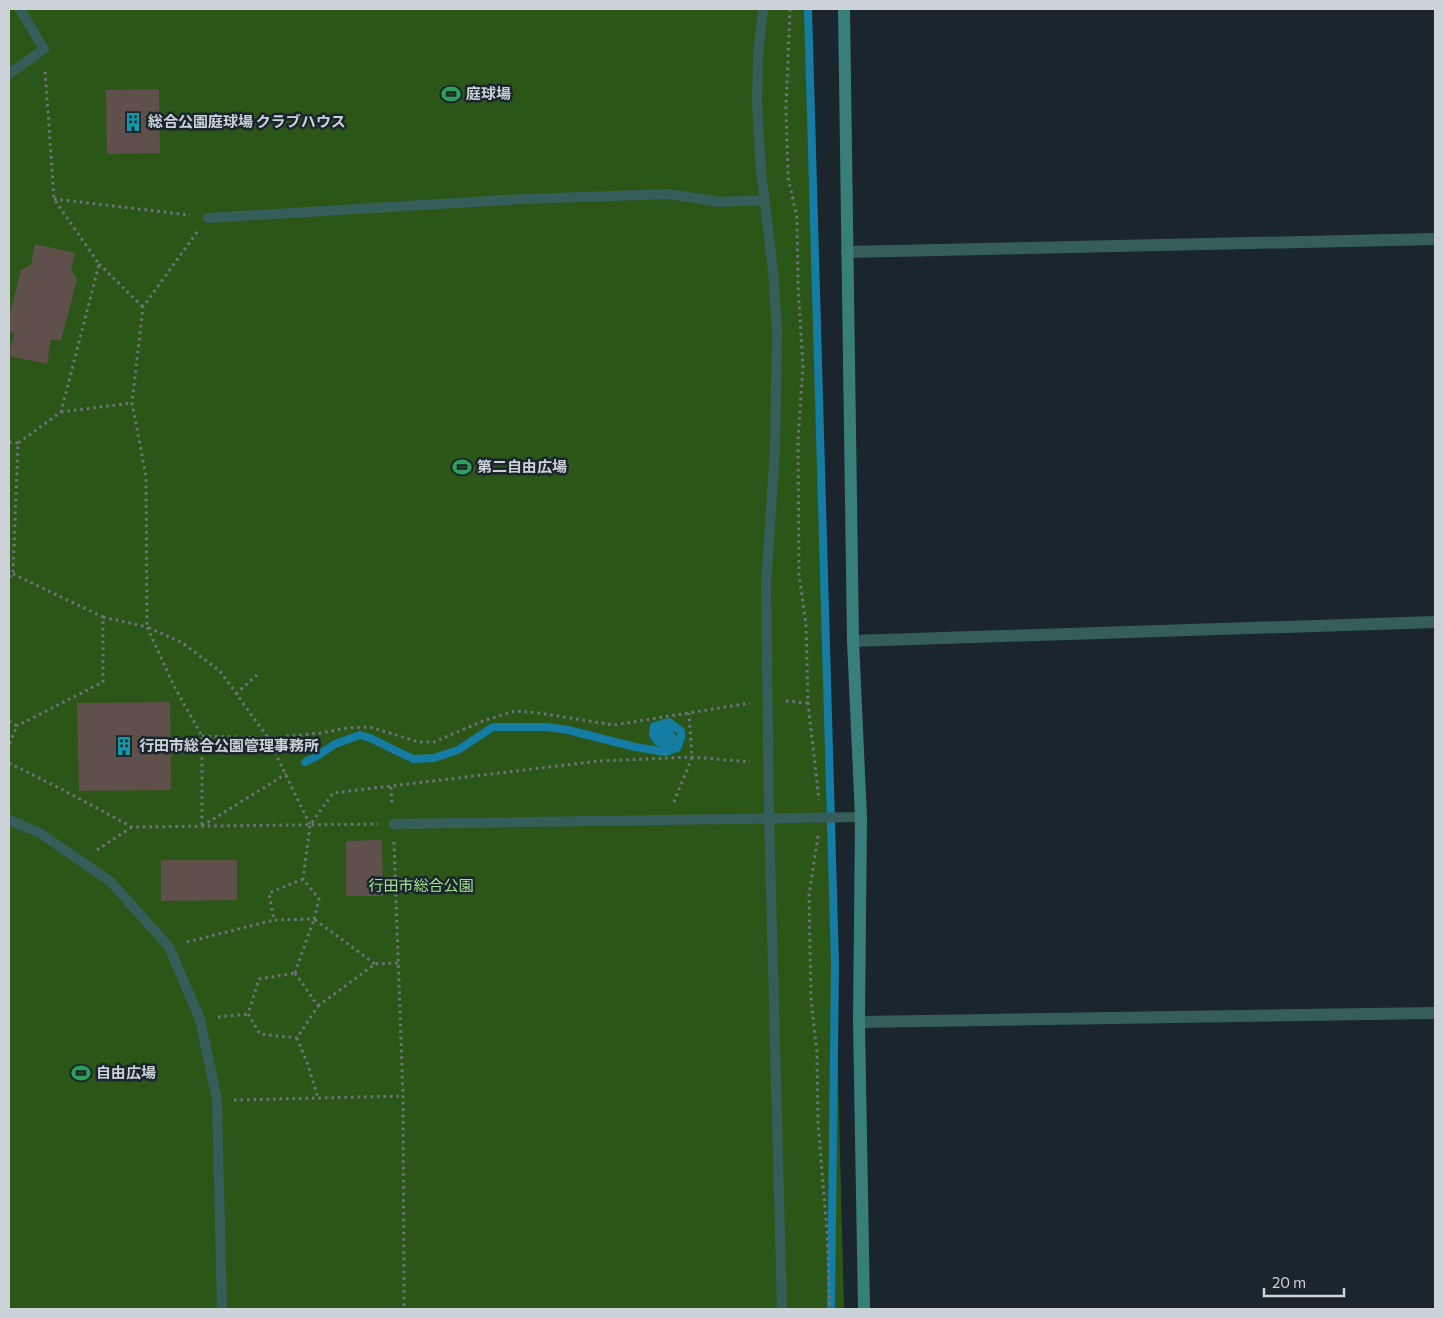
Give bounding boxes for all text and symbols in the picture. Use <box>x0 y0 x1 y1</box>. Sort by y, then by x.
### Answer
sports icon: 庭球場 <box>440 83 462 105</box>
place label: 庭球場 <box>466 84 511 102</box>
building icon: 総合公園庭球場 クラブハウス <box>122 111 144 133</box>
place label: 総合公園庭球場 クラブハウス <box>148 112 346 130</box>
sports icon: 第二自由広場 <box>451 456 473 478</box>
place label: 第二自由広場 <box>477 457 567 475</box>
building icon: 行田市総合公園管理事務所 <box>113 735 135 757</box>
place label: 行田市総合公園管理事務所 <box>139 736 319 754</box>
park label: 行田市総合公園 <box>368 876 474 894</box>
sports icon: 自由広場 <box>70 1062 92 1084</box>
place label: 自由広場 <box>96 1063 156 1081</box>
scale bar <box>1264 1266 1344 1298</box>
text: 20 m <box>1272 1273 1306 1291</box>

